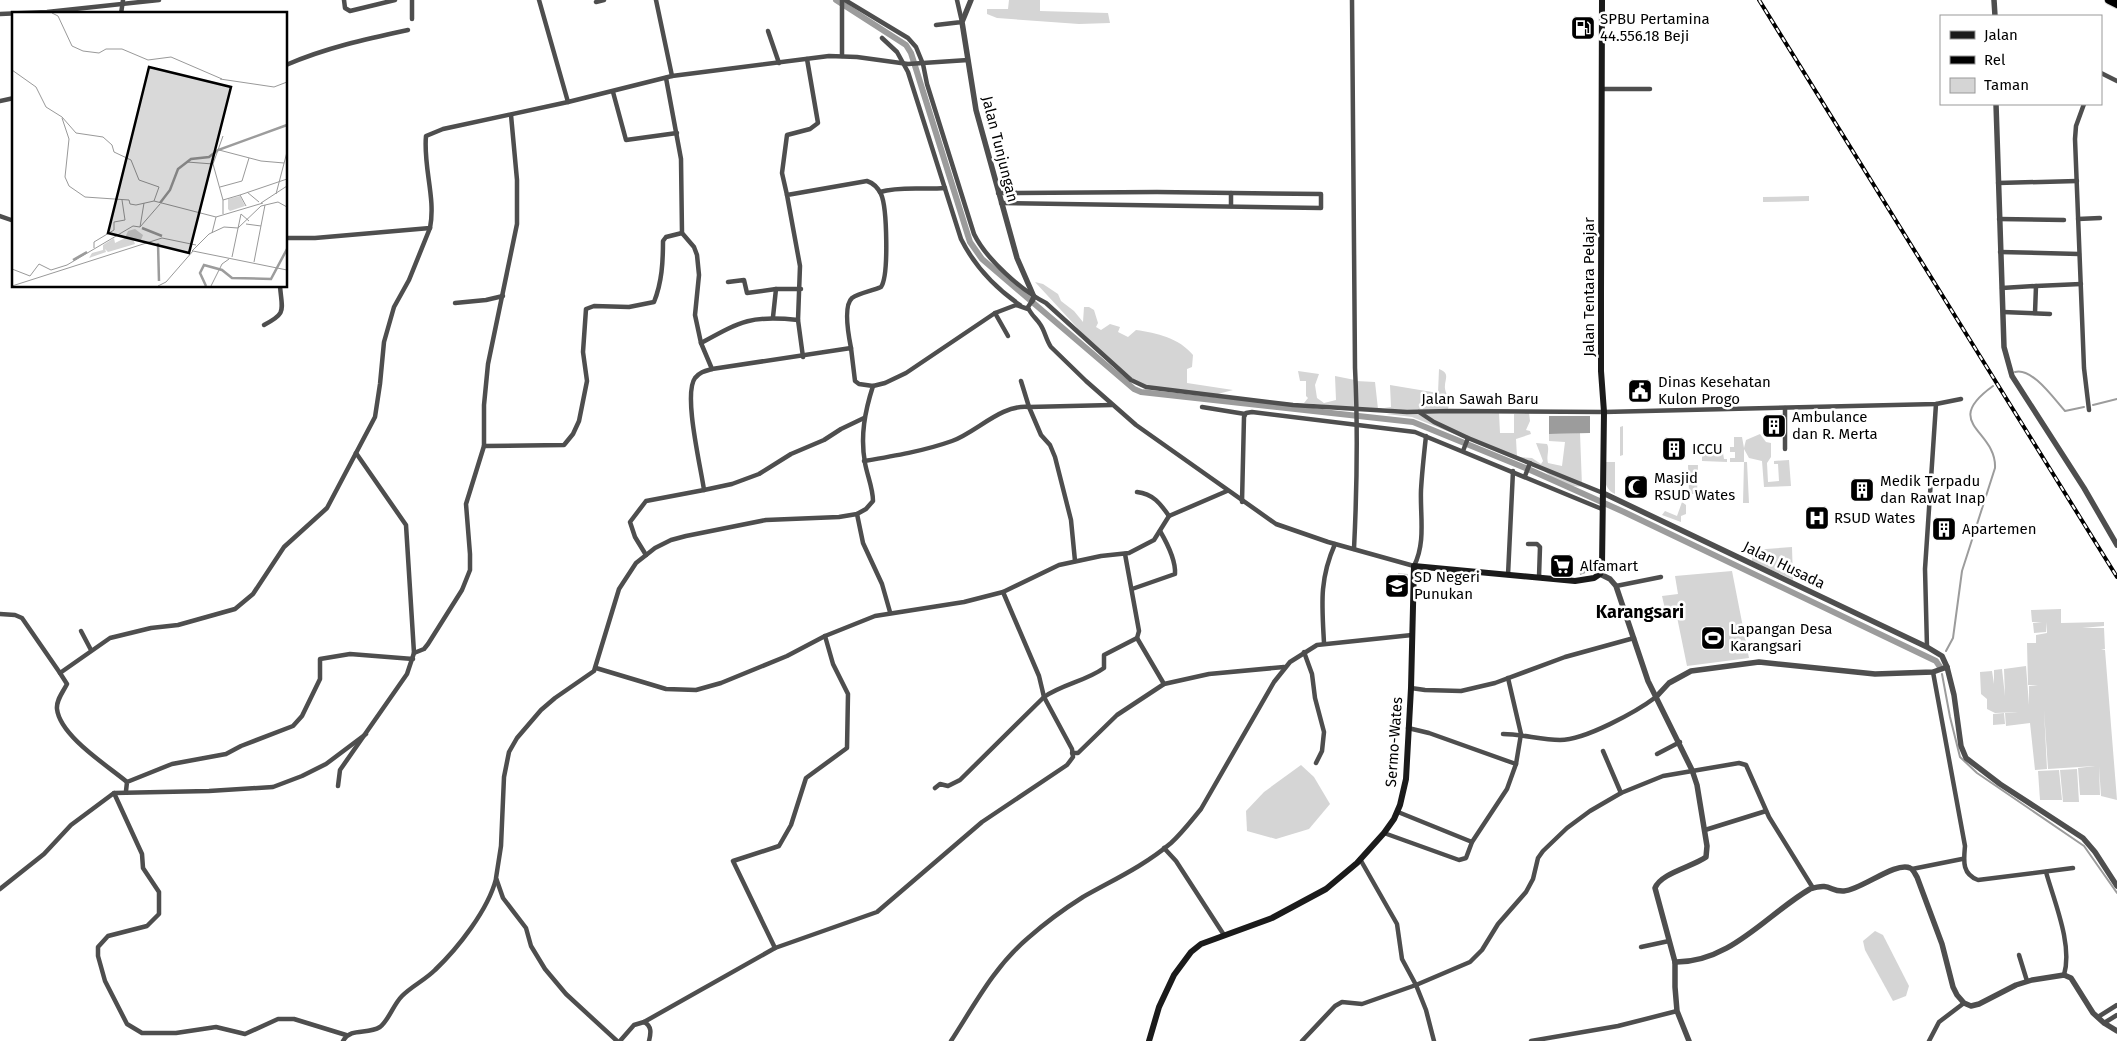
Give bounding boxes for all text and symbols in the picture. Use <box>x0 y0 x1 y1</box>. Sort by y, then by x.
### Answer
place label: SPBU Pertamina 44.556.18 Beji <box>1600 10 1710 45</box>
inset map <box>12 12 288 288</box>
fuel station icon: SPBU Pertamina 44.556.18 Beji <box>1570 15 1596 41</box>
legend <box>1940 15 2102 105</box>
text: Jalan <box>1984 26 2018 44</box>
text: Rel <box>1984 51 2006 69</box>
text: Taman <box>1984 76 2029 94</box>
street label: Jalan Tunjungan <box>978 94 1022 204</box>
street label: Jalan Tentara Pelajar <box>1580 217 1598 357</box>
place label: Dinas Kesehatan Kulon Progo <box>1658 373 1771 408</box>
public building icon: Dinas Kesehatan Kulon Progo <box>1627 378 1653 404</box>
street label: Jalan Sawah Baru <box>1421 390 1539 408</box>
place label: Ambulance dan R. Merta <box>1792 408 1878 443</box>
building icon: Ambulance dan R. Merta <box>1761 413 1787 439</box>
building icon: ICCU <box>1661 436 1687 462</box>
place label: ICCU <box>1692 440 1723 458</box>
place label: Masjid RSUD Wates <box>1654 469 1735 504</box>
place label: Medik Terpadu dan Rawat Inap <box>1880 472 1985 507</box>
mosque icon: Masjid RSUD Wates <box>1623 474 1649 500</box>
building icon: Medik Terpadu dan Rawat Inap <box>1849 477 1875 503</box>
hospital icon: RSUD Wates <box>1804 505 1830 531</box>
place label: RSUD Wates <box>1834 509 1915 527</box>
building icon: Apartemen <box>1931 516 1957 542</box>
place label: Apartemen <box>1962 520 2037 538</box>
street label: Jalan Husada <box>1740 537 1828 593</box>
supermarket icon: Alfamart <box>1549 553 1575 579</box>
place label: Alfamart <box>1580 557 1639 575</box>
place label: SD Negeri Punukan <box>1414 568 1480 603</box>
school or university icon: SD Negeri Punukan <box>1384 573 1410 599</box>
district label: Karangsari <box>1596 601 1684 623</box>
place label: Lapangan Desa Karangsari <box>1730 620 1832 655</box>
sports icon: Lapangan Desa Karangsari <box>1700 625 1726 651</box>
street label: Sermo-Wates <box>1382 696 1406 788</box>

